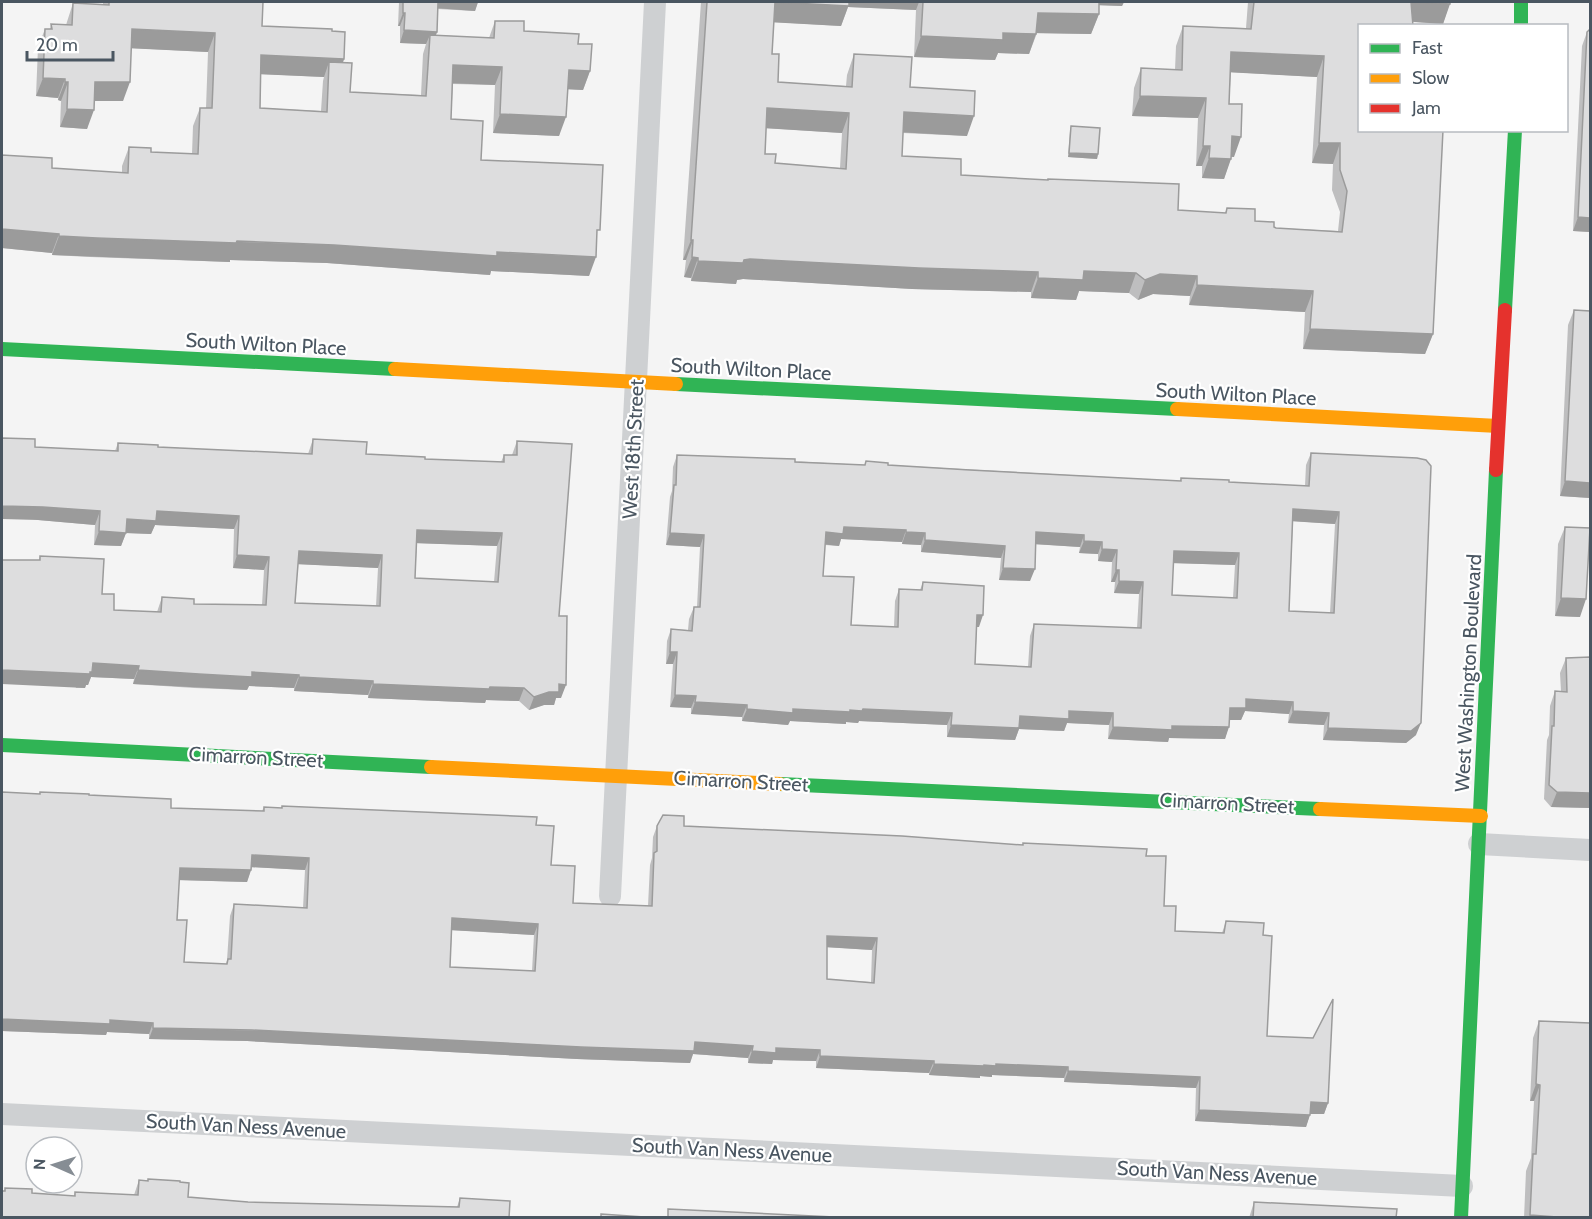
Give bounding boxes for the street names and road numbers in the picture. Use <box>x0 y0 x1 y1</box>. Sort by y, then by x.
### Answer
street label: South Wilton Place <box>185 328 347 360</box>
street label: South Wilton Place <box>670 353 832 385</box>
street label: West 18th Street <box>617 378 649 520</box>
street label: South Wilton Place <box>1155 378 1317 410</box>
street label: West Washington Boulevard <box>1450 553 1486 793</box>
street label: Cimarron Street <box>188 741 324 773</box>
street label: Cimarron Street <box>673 765 809 797</box>
street label: Cimarron Street <box>1159 787 1295 819</box>
street label: South Van Ness Avenue <box>145 1109 347 1143</box>
street label: South Van Ness Avenue <box>631 1133 833 1167</box>
street label: South Van Ness Avenue <box>1116 1156 1318 1190</box>

